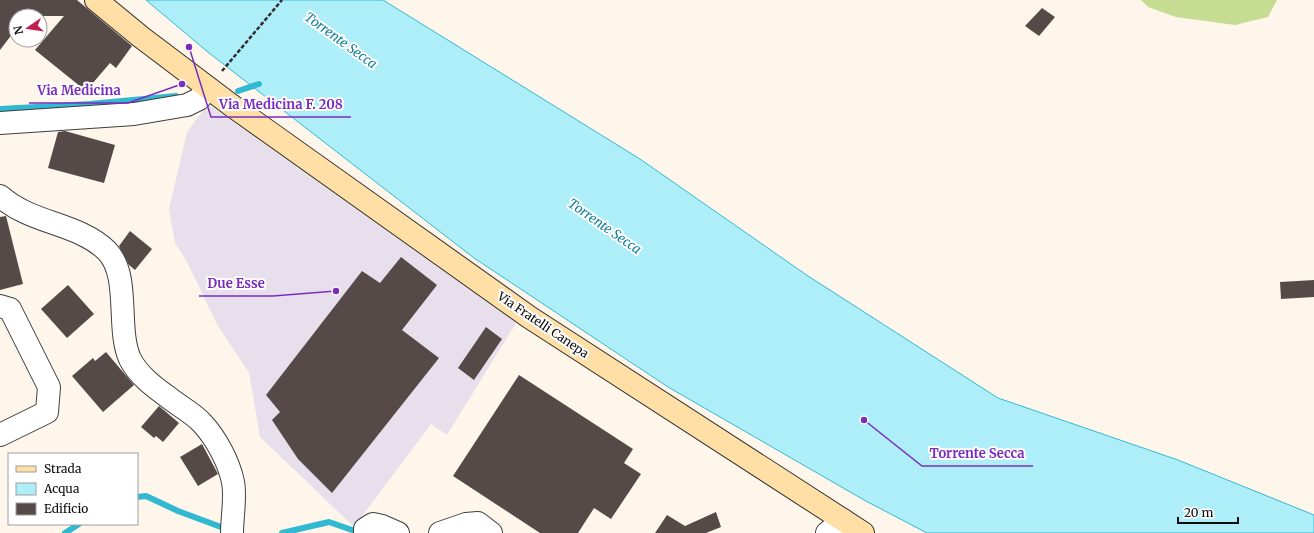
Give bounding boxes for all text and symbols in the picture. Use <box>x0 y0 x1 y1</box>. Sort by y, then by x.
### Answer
north arrow <box>8 8 48 48</box>
water label: Torrente Secca <box>301 8 380 72</box>
text: N <box>10 24 26 36</box>
callout: Via Medicina <box>29 78 128 103</box>
text: Via Medicina <box>36 82 121 99</box>
callout: Via Medicina F. 208 <box>211 92 351 117</box>
text: Via Medicina F. 208 <box>218 96 343 113</box>
water label: Torrente Secca <box>565 195 645 258</box>
callout: Due Esse <box>199 271 273 296</box>
text: Due Esse <box>207 275 265 292</box>
street label: Via Fratelli Canepa <box>494 288 592 361</box>
callout: Torrente Secca <box>922 441 1033 466</box>
text: Torrente Secca <box>930 445 1024 462</box>
legend <box>8 453 138 525</box>
text: Strada <box>44 461 82 476</box>
text: Acqua <box>43 481 80 496</box>
scale bar <box>1178 499 1238 525</box>
text: Edificio <box>44 501 88 516</box>
text: 20 m <box>1184 505 1213 520</box>

